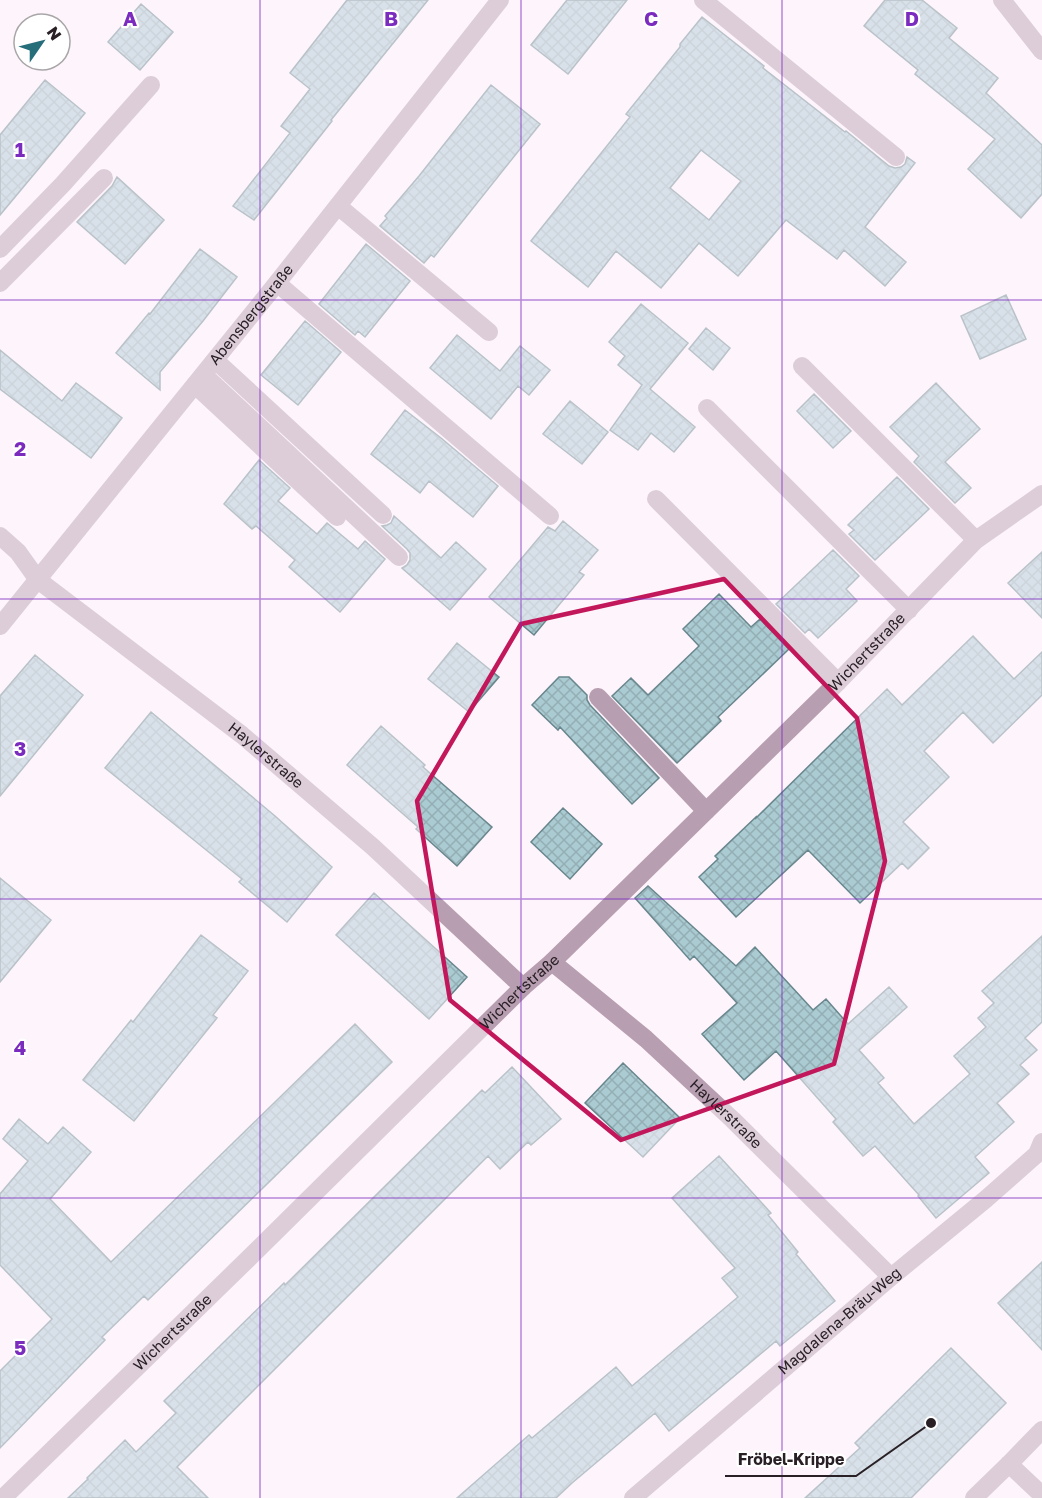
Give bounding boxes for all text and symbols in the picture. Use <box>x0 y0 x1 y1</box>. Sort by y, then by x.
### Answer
text: A <box>123 6 137 30</box>
text: B <box>384 6 398 30</box>
text: C <box>644 6 658 30</box>
text: D <box>905 6 919 30</box>
north arrow <box>12 12 72 72</box>
text: N <box>43 23 66 44</box>
text: 1 <box>15 137 25 161</box>
street label: Abensbergstraße <box>205 260 296 368</box>
text: 2 <box>14 436 26 460</box>
street label: Wichertstraße <box>824 608 908 695</box>
street label: Haylerstraße <box>225 718 308 792</box>
text: 3 <box>14 736 26 760</box>
street label: Wichertstraße <box>475 950 563 1033</box>
text: 4 <box>14 1035 26 1059</box>
street label: Haylerstraße <box>687 1075 767 1152</box>
street label: Magdalena-Bräu-Weg <box>774 1263 904 1378</box>
street label: Wichertstraße <box>129 1289 215 1374</box>
text: 5 <box>14 1335 26 1359</box>
callout: Fröbel-Krippe <box>725 1442 856 1476</box>
text: Fröbel-Krippe <box>738 1449 844 1469</box>

